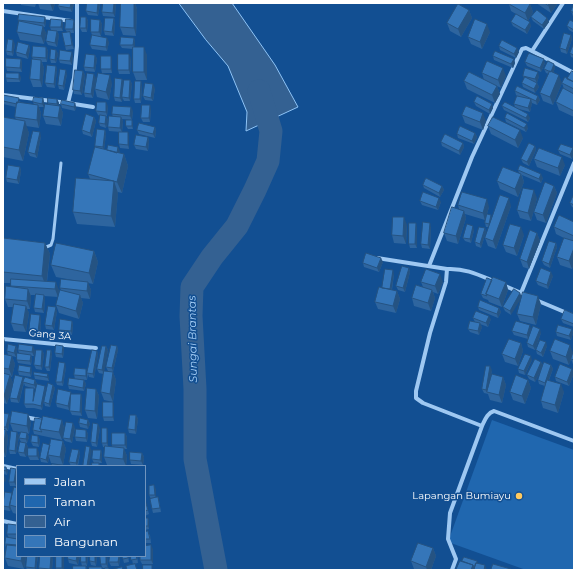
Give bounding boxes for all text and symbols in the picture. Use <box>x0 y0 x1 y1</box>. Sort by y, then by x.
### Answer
water label: Sungai Brantas <box>186 295 200 383</box>
street label: Gang 3A <box>28 327 72 343</box>
legend <box>16 465 146 557</box>
text: Jalan <box>54 474 86 489</box>
place label: Lapangan Bumiayu <box>412 490 511 502</box>
marker: Lapangan Bumiayu <box>514 491 524 501</box>
text: Taman <box>54 494 96 509</box>
text: Air <box>54 514 71 529</box>
text: Bangunan <box>54 534 118 549</box>

